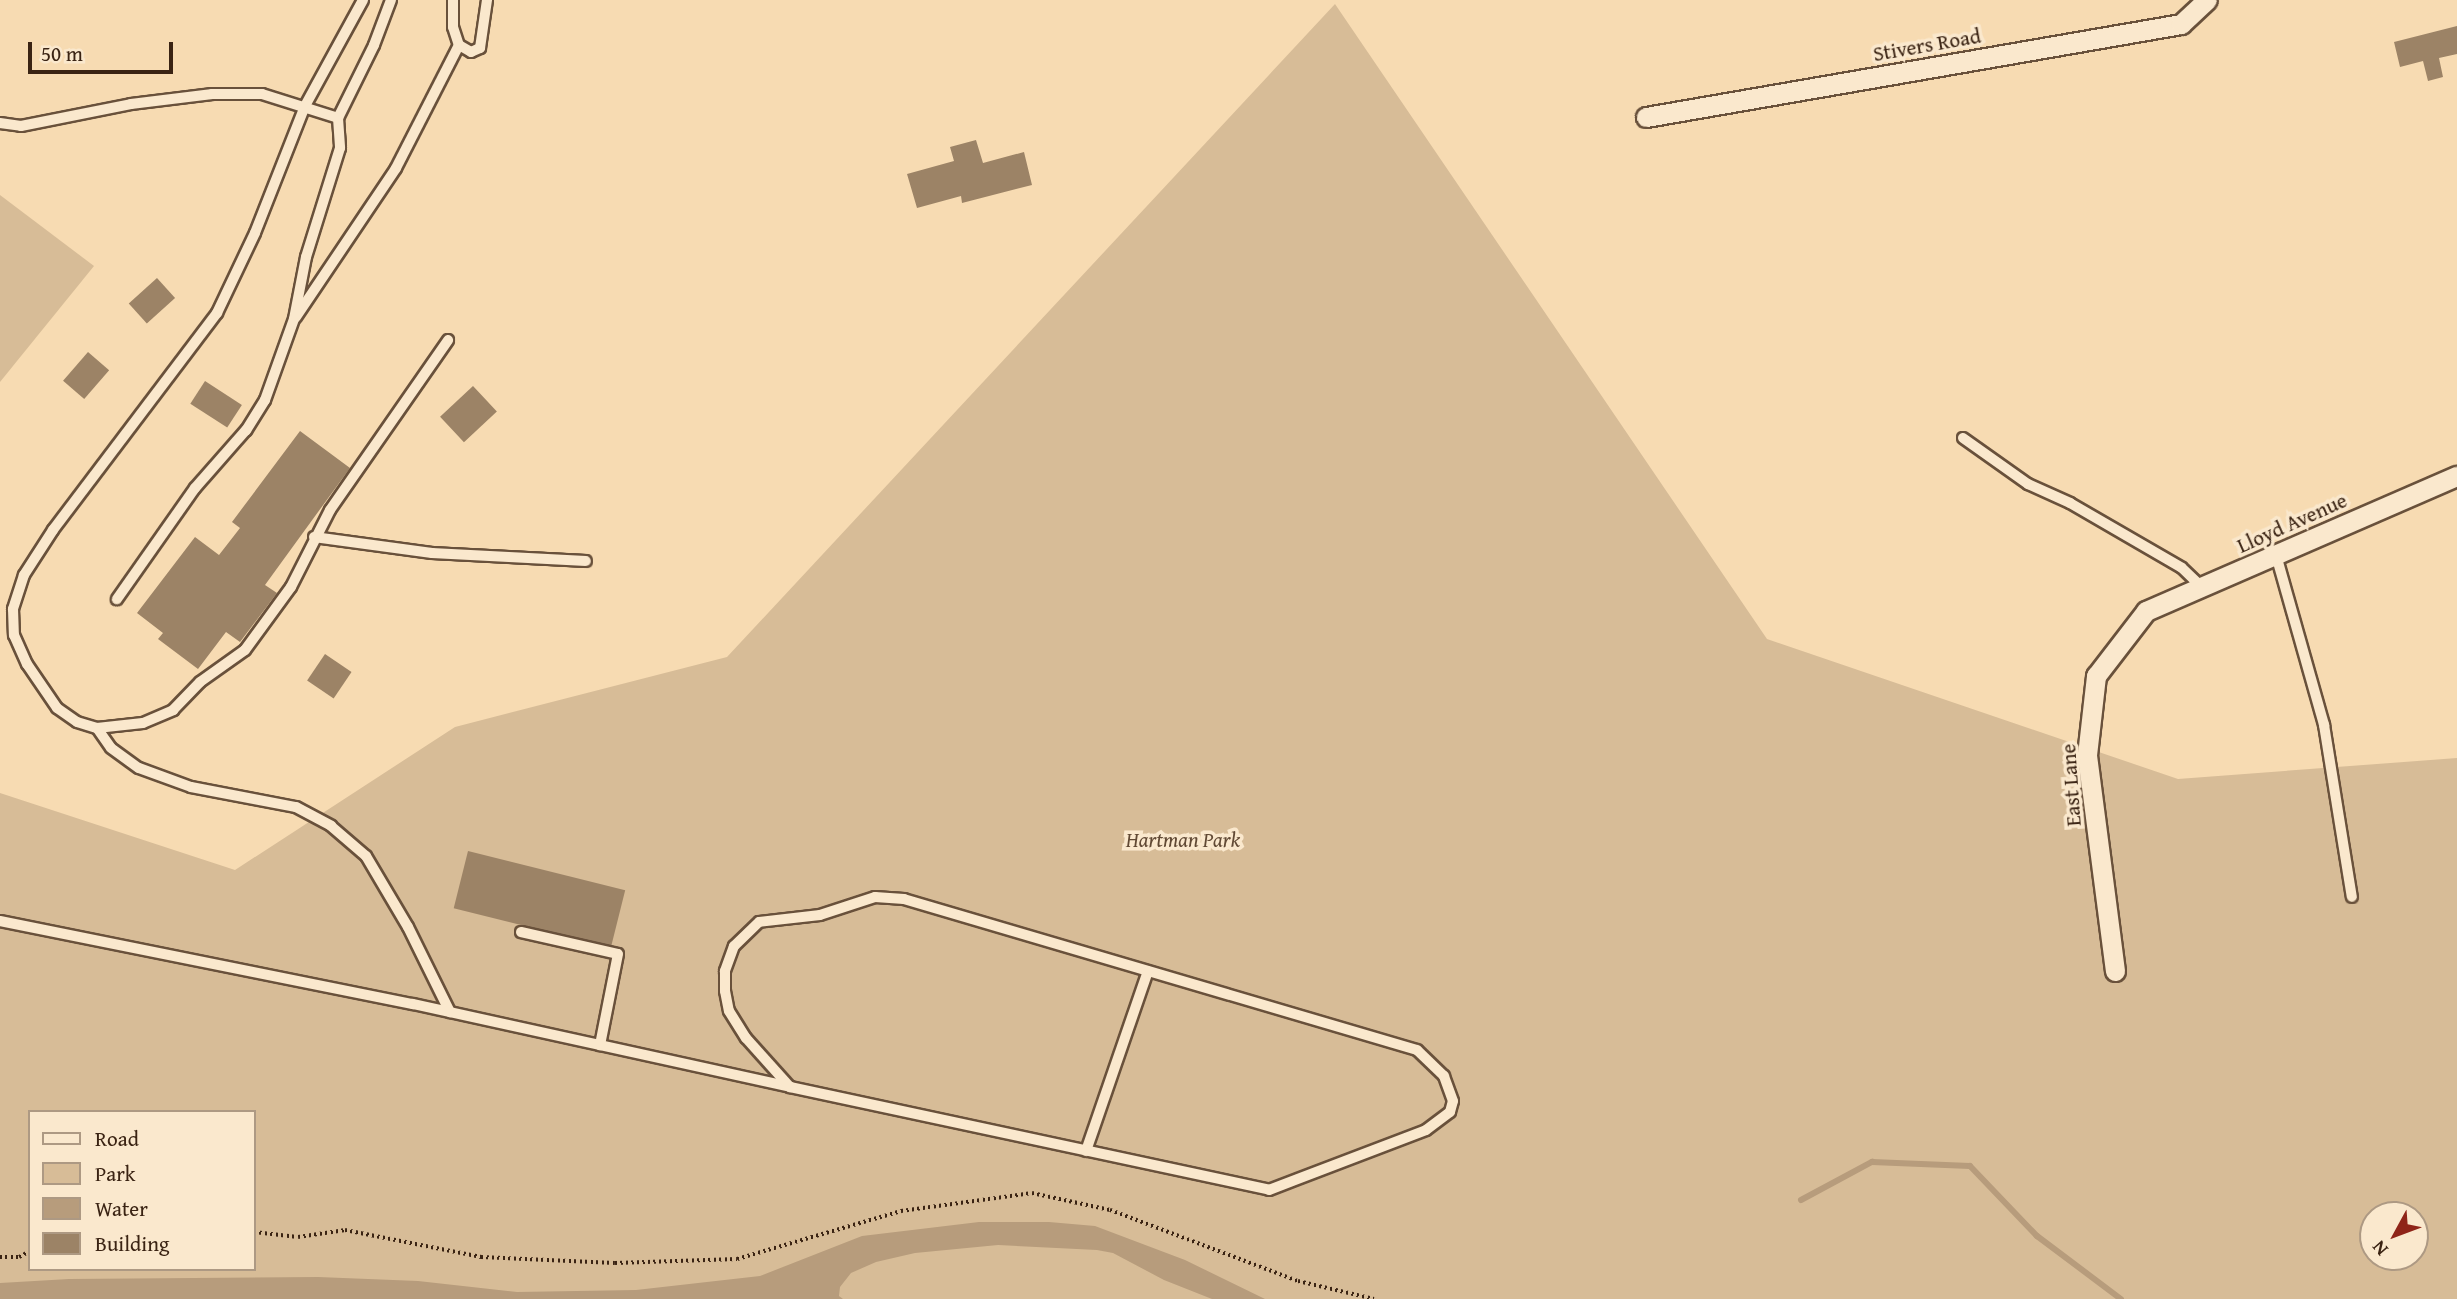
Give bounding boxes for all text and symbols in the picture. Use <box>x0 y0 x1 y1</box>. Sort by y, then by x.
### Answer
street label: Stivers Road <box>1871 23 1983 67</box>
scale bar <box>32 28 177 72</box>
text: 50 m <box>41 38 83 69</box>
street label: Lloyd Avenue <box>2233 488 2351 558</box>
street label: East Lane <box>2056 743 2086 827</box>
park label: Hartman Park <box>1126 827 1240 853</box>
legend <box>28 1110 256 1271</box>
text: Road <box>95 1123 139 1154</box>
text: Park <box>95 1158 136 1189</box>
text: Water <box>95 1193 148 1224</box>
north arrow <box>2359 1201 2429 1271</box>
text: Building <box>95 1228 169 1259</box>
text: N <box>2365 1234 2394 1262</box>

